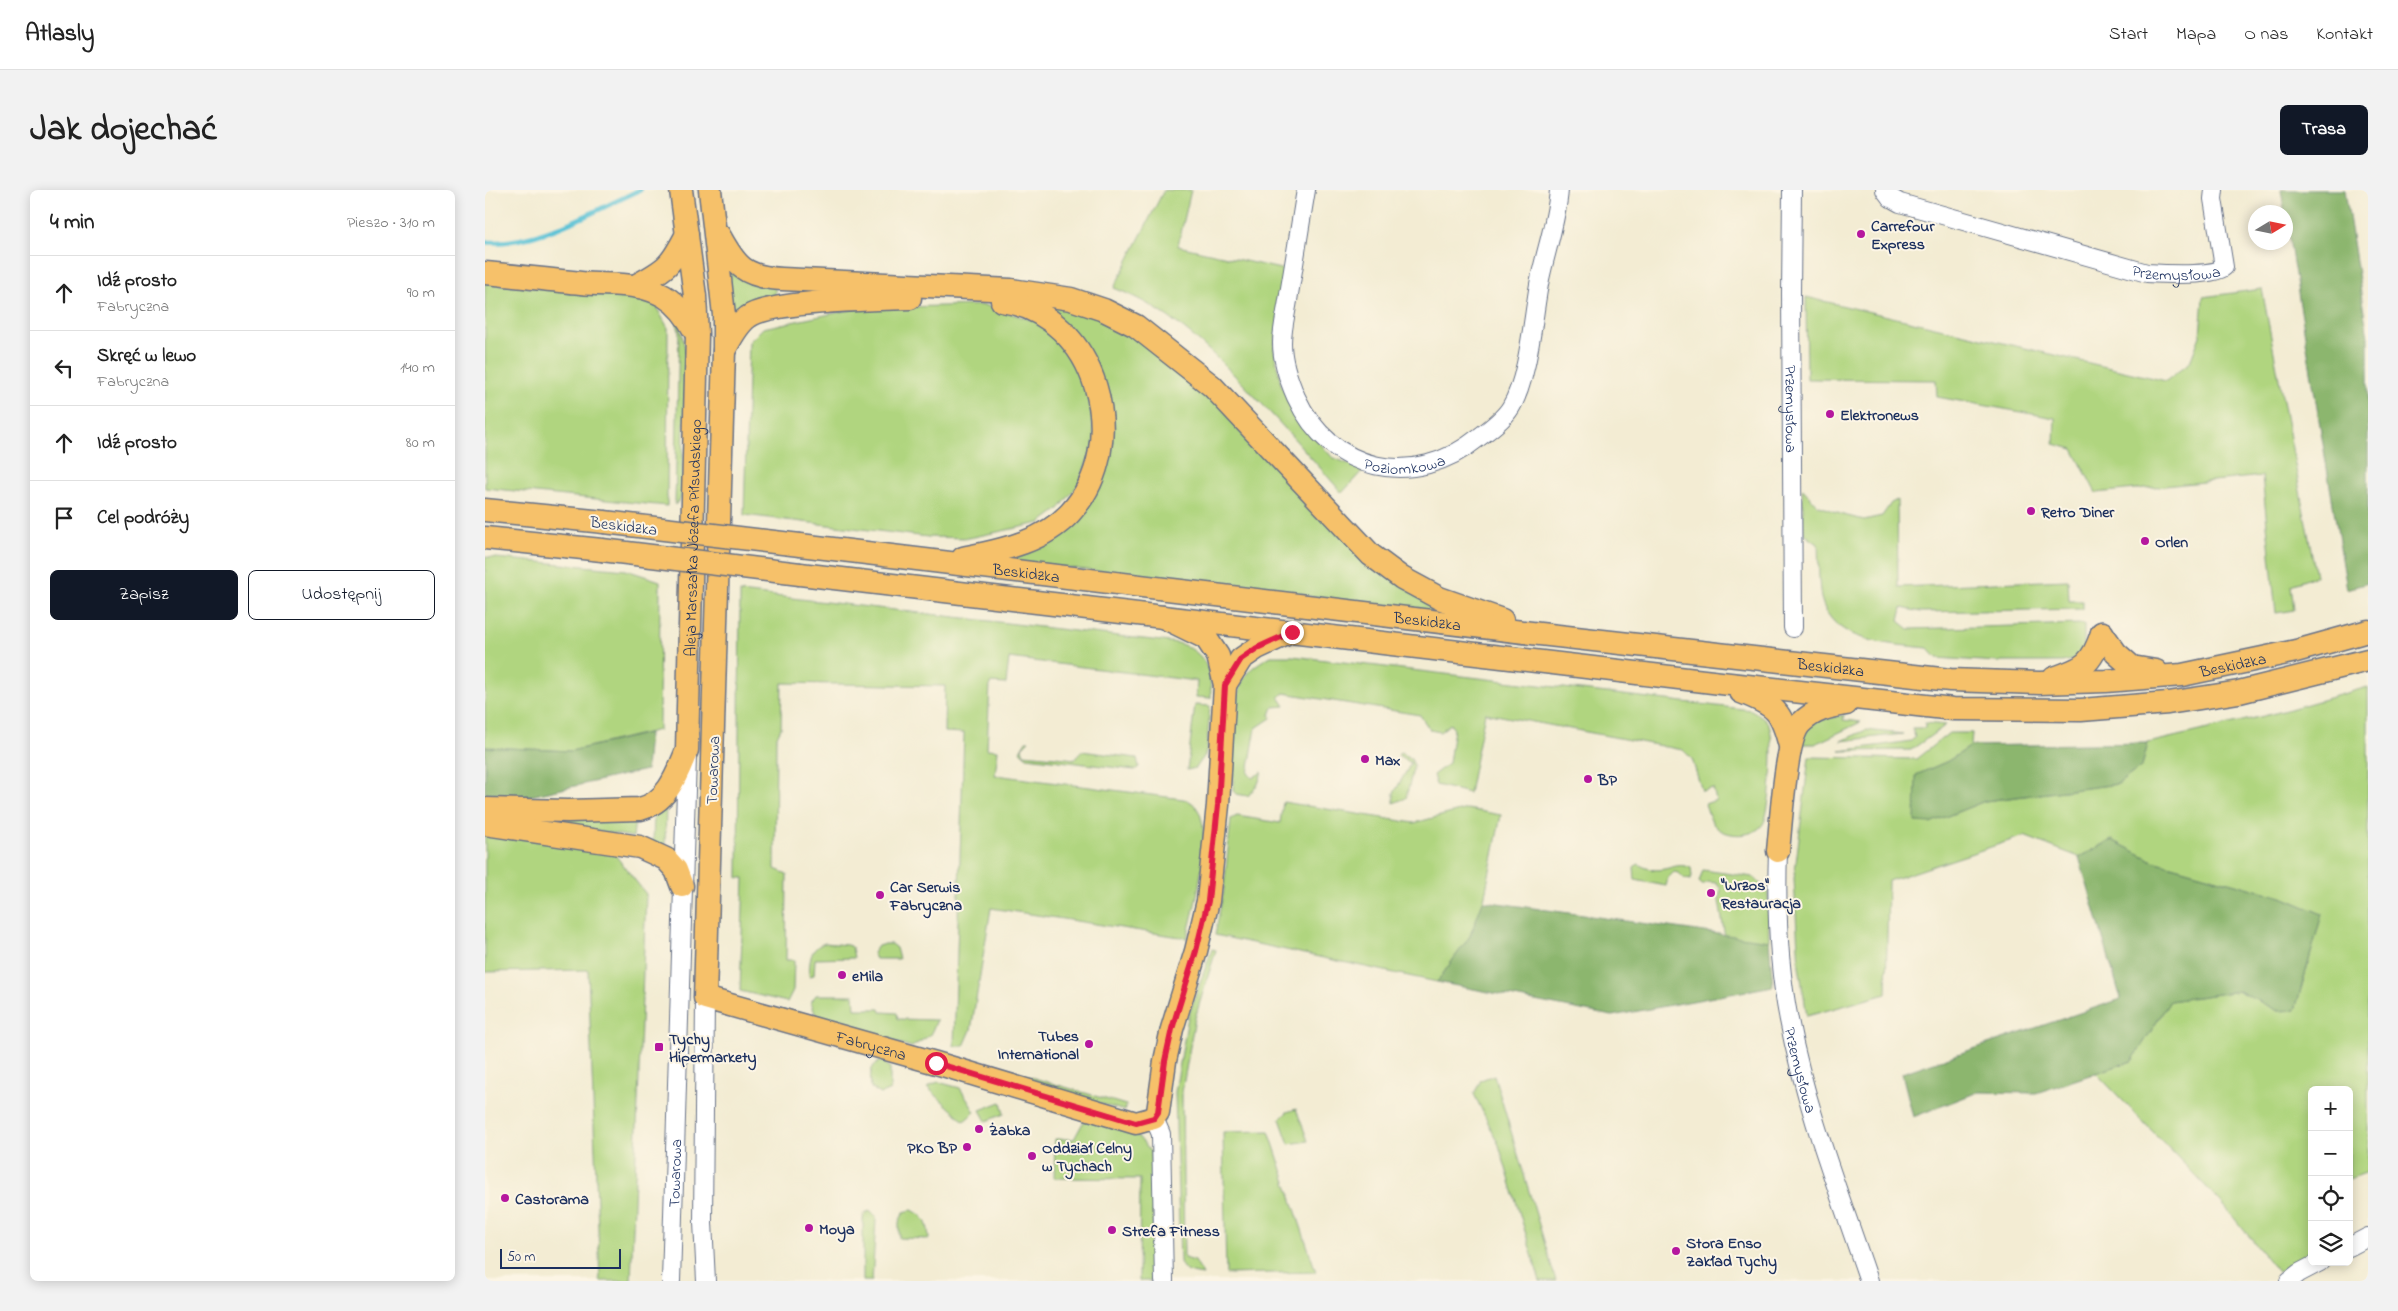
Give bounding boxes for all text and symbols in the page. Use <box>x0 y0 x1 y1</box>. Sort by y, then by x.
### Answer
text: Atlasly <box>25 17 94 52</box>
text: Start <box>2109 22 2148 48</box>
text: Mapa <box>2176 22 2216 48</box>
text: O nas <box>2244 22 2288 48</box>
text: Kontakt <box>2316 22 2373 48</box>
text: Jak dojechać <box>30 105 217 156</box>
button: Trasa <box>2280 105 2368 155</box>
north arrow <box>2248 205 2293 250</box>
text: 4 min <box>50 208 94 238</box>
text: Pieszo · 310 m <box>347 211 435 235</box>
place label: Carrefour Express <box>1871 215 1935 257</box>
marker: Carrefour Express <box>1855 228 1867 240</box>
street label: Przemysłowa <box>2129 259 2223 288</box>
text: Idź prosto <box>97 268 177 295</box>
icon: ahead <box>50 279 78 307</box>
text: 90 m <box>407 281 435 305</box>
text: Fabryczna <box>97 295 169 319</box>
text: Skręć w lewo <box>97 343 196 370</box>
icon: left <box>50 354 78 382</box>
text: 140 m <box>400 356 435 380</box>
street label: Przemysłowa <box>1777 365 1802 453</box>
text: Fabryczna <box>97 370 169 394</box>
place label: Elektronews <box>1840 404 1919 428</box>
marker: Elektronews <box>1824 408 1836 420</box>
street label: Aleja Marszałka Józefa Piłsudskiego <box>679 419 709 657</box>
icon: ahead <box>50 429 78 457</box>
text: Idź prosto <box>97 430 177 457</box>
text: 80 m <box>406 431 435 455</box>
street label: Poziomkowa <box>1360 449 1449 482</box>
place label: Retro Diner <box>2040 501 2115 525</box>
icon: arrive <box>50 504 78 532</box>
text: Cel podróży <box>97 505 189 532</box>
marker: Retro Diner <box>2025 505 2037 517</box>
street label: Beskidzka <box>588 511 659 543</box>
place label: Orlen <box>2155 531 2188 555</box>
marker: Orlen <box>2139 535 2151 547</box>
street label: Beskidzka <box>990 558 1061 590</box>
button: Zapisz <box>50 570 238 620</box>
button: Udostępnij <box>248 570 435 620</box>
street label: Beskidzka <box>1391 606 1462 638</box>
route end <box>1281 621 1304 644</box>
street label: Beskidzka <box>2197 648 2269 685</box>
street label: Beskidzka <box>1795 653 1865 684</box>
street label: Towarowa <box>701 735 727 805</box>
place label: Max <box>1375 749 1401 773</box>
marker: Max <box>1359 753 1371 765</box>
place label: BP <box>1597 769 1618 793</box>
marker: BP <box>1582 773 1594 785</box>
place label: "Wrzos" Restauracja <box>1720 874 1801 916</box>
place label: Car Serwis Fabryczna <box>889 876 962 919</box>
marker: "Wrzos" Restauracja <box>1705 887 1717 899</box>
marker: Car Serwis Fabryczna <box>874 889 886 901</box>
place label: eMila <box>852 965 883 989</box>
marker: eMila <box>836 969 848 981</box>
street label: Fabryczna <box>832 1025 909 1068</box>
place label: Tubes International <box>998 1025 1079 1067</box>
street label: Przemysłowa <box>1777 1025 1822 1116</box>
place label: Tychy Hipermarkety <box>669 1028 757 1071</box>
marker: Tubes International <box>1083 1038 1095 1050</box>
marker: Tychy Hipermarkety <box>653 1041 665 1053</box>
route start <box>925 1052 948 1075</box>
map controls <box>2308 1086 2353 1266</box>
button: + <box>2308 1086 2353 1131</box>
place label: Żabka <box>989 1119 1031 1143</box>
marker: Żabka <box>973 1123 985 1135</box>
button: − <box>2308 1131 2353 1176</box>
place label: PKO BP <box>907 1137 958 1161</box>
place label: Oddział Celny w Tychach <box>1042 1137 1132 1180</box>
street label: Towarowa <box>663 1139 689 1208</box>
marker: PKO BP <box>961 1141 973 1153</box>
marker: Oddział Celny w Tychach <box>1026 1150 1038 1162</box>
button: locate <box>2308 1176 2353 1221</box>
place label: Castorama <box>515 1188 589 1212</box>
marker: Castorama <box>499 1192 511 1204</box>
place label: Moya <box>819 1218 855 1243</box>
place label: Strefa Fitness <box>1122 1220 1220 1244</box>
button: layers <box>2308 1221 2353 1266</box>
marker: Moya <box>803 1222 815 1234</box>
marker: Strefa Fitness <box>1106 1224 1118 1236</box>
place label: Stora Enso Zakład Tychy <box>1686 1232 1777 1275</box>
marker: Stora Enso Zakład Tychy <box>1670 1245 1682 1257</box>
scale bar <box>500 1246 621 1269</box>
text: 50 m <box>507 1247 535 1268</box>

